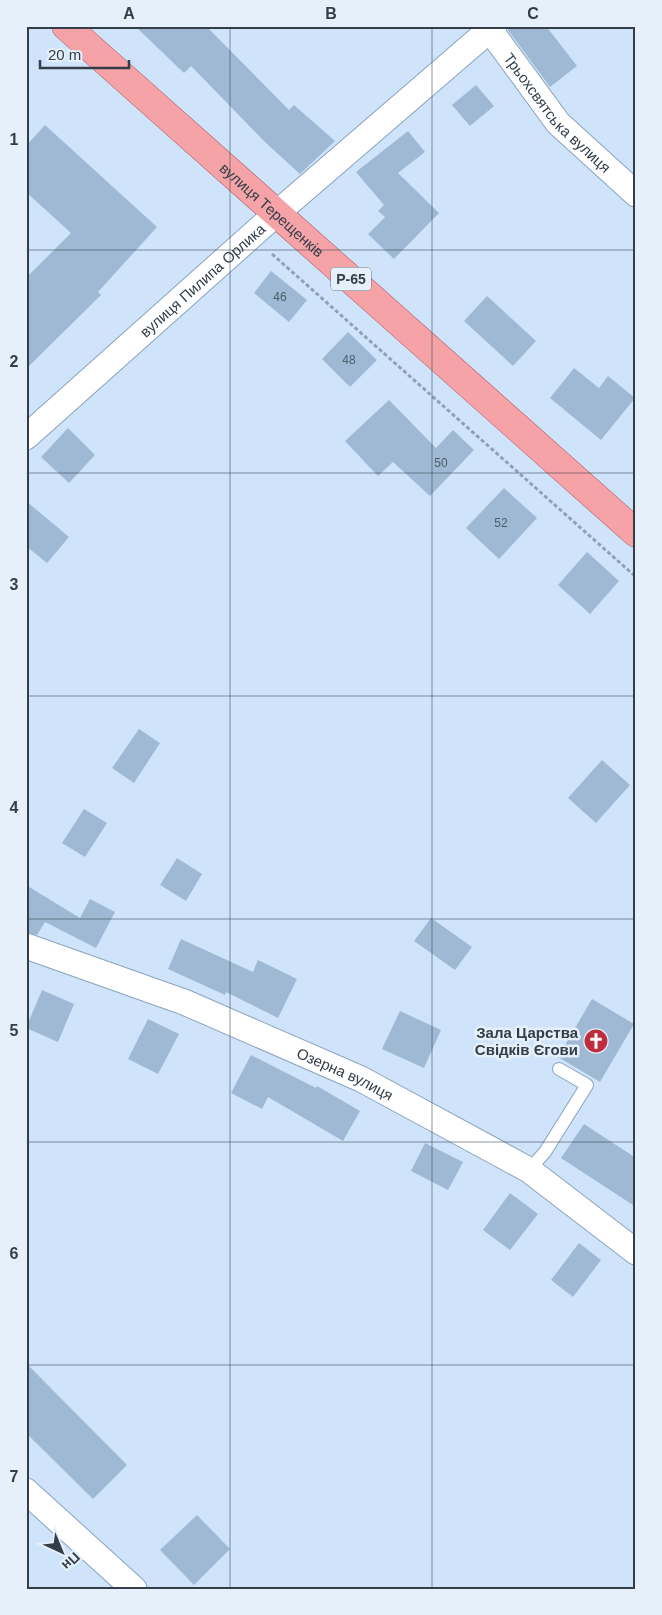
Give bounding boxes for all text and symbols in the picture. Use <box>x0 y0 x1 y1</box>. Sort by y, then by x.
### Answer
text: A <box>123 5 135 22</box>
text: B <box>325 5 337 22</box>
text: C <box>527 5 539 22</box>
scale bar <box>40 38 129 70</box>
text: 20 m <box>48 46 81 63</box>
street label: Трьохсвятська вулиця <box>501 49 614 175</box>
text: 1 <box>10 131 19 148</box>
street label: вулиця Терещенків <box>217 159 328 260</box>
street label: вулиця Пилипа Орлика <box>136 219 269 340</box>
road number: Р-65 <box>331 268 371 290</box>
house number: 46 <box>273 290 287 304</box>
text: 2 <box>10 353 19 370</box>
house number: 48 <box>342 353 356 367</box>
house number: 50 <box>434 456 448 470</box>
house number: 52 <box>494 516 508 530</box>
text: 3 <box>10 576 19 593</box>
text: 4 <box>10 799 19 816</box>
text: 5 <box>10 1022 19 1039</box>
place label: Зала Царства Свідків Єгови <box>475 1024 579 1058</box>
church icon: Зала Царства Свідків Єгови <box>583 1028 609 1054</box>
street label: Озерна вулиця <box>294 1044 396 1103</box>
text: 6 <box>10 1245 19 1262</box>
text: 7 <box>10 1468 19 1485</box>
north arrow <box>38 1528 88 1578</box>
text: Пн <box>59 1549 83 1574</box>

